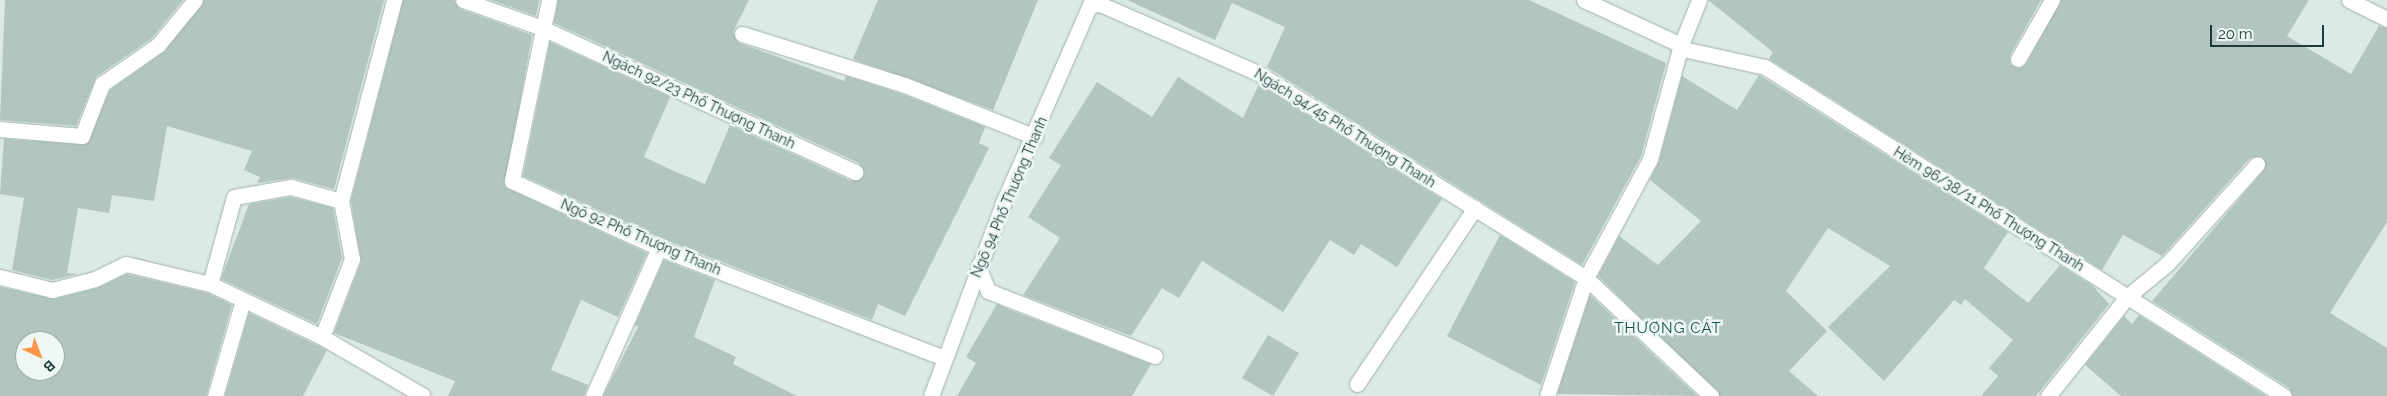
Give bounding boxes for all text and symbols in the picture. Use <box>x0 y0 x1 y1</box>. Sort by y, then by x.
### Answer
scale bar <box>2212 15 2326 47</box>
text: 20 m <box>2218 25 2253 43</box>
street label: Ngách 92/23 Phố Thượng Thanh <box>600 48 798 152</box>
street label: Ngách 94/45 Phố Thượng Thanh <box>1251 65 1439 191</box>
street label: Ngõ 94 Phố Thượng Thanh <box>967 114 1051 280</box>
street label: Hẻm 96/38/11 Phố Thượng Thanh <box>1890 143 2088 275</box>
street label: Ngõ 92 Phố Thượng Thanh <box>558 195 724 279</box>
district label: THƯỢNG CÁT <box>1613 320 1723 338</box>
north arrow <box>15 331 65 381</box>
text: B <box>41 357 58 375</box>

